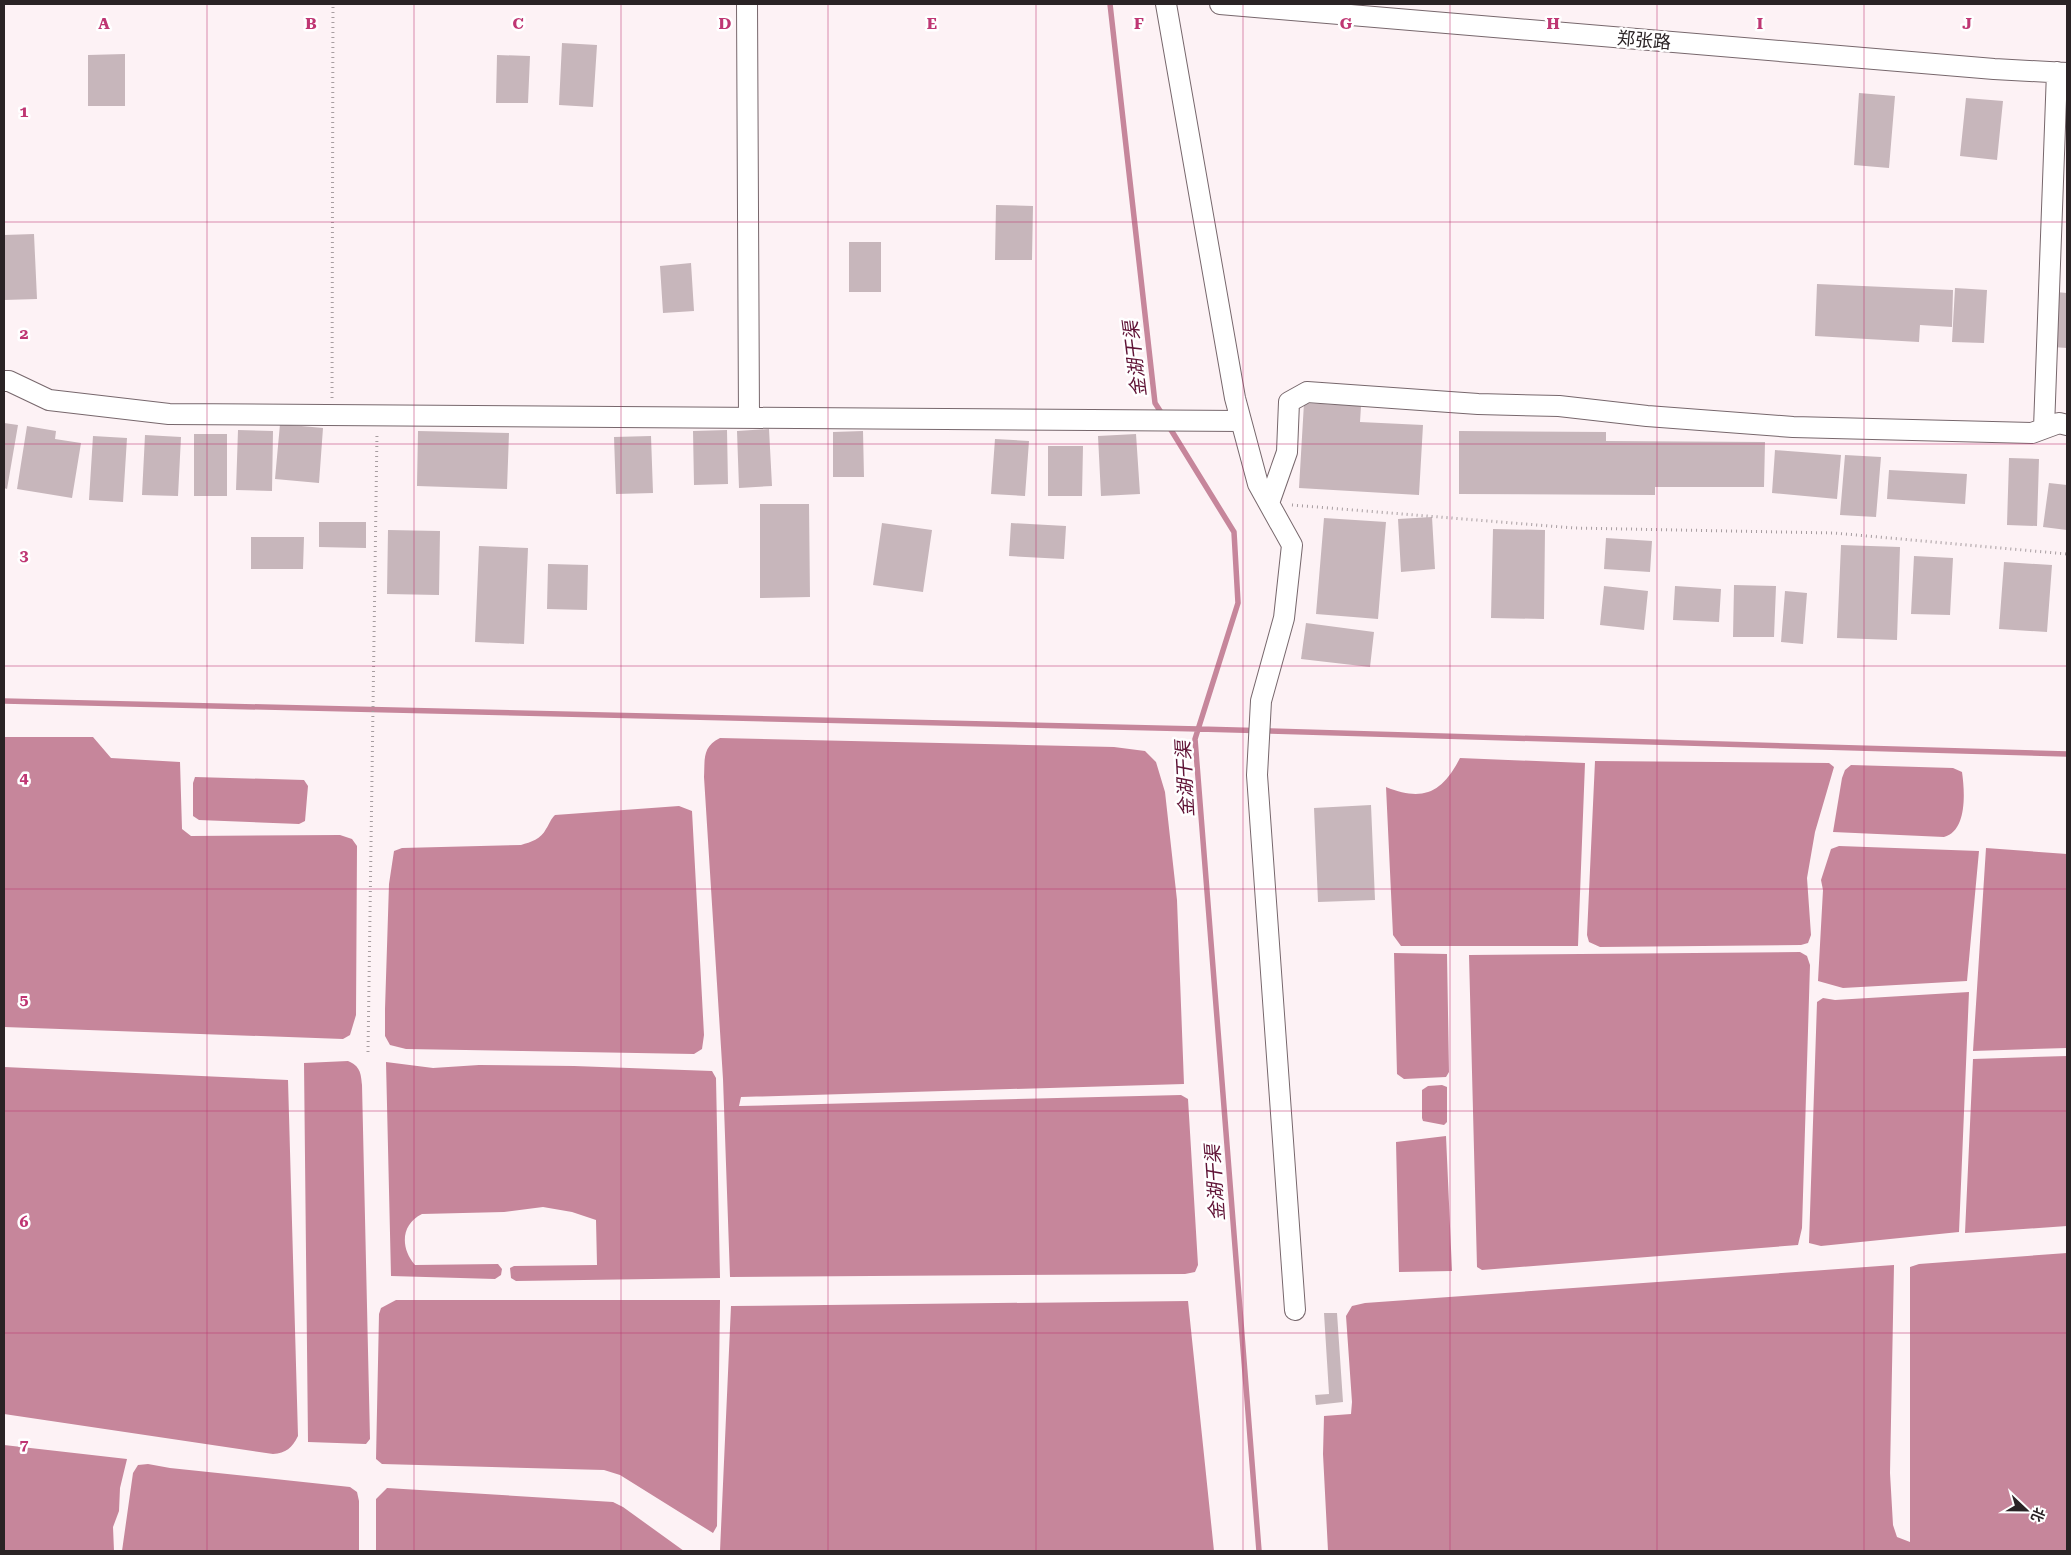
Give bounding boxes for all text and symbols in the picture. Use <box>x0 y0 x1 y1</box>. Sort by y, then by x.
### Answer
text: A <box>98 14 110 33</box>
text: B <box>305 14 317 33</box>
text: C <box>512 14 524 33</box>
text: D <box>719 14 732 33</box>
text: E <box>927 14 937 33</box>
text: F <box>1134 14 1144 33</box>
text: G <box>1340 14 1353 33</box>
text: H <box>1546 14 1560 33</box>
text: I <box>1757 14 1763 33</box>
text: J <box>1962 14 1972 33</box>
street label: 郑张路 <box>1616 27 1672 53</box>
text: 1 <box>20 102 29 121</box>
water label: 金湖干渠 <box>1119 317 1151 398</box>
text: 2 <box>20 324 29 343</box>
text: 3 <box>20 546 29 565</box>
water label: 金湖干渠 <box>1171 737 1198 818</box>
text: 4 <box>20 768 29 787</box>
text: 5 <box>20 990 29 1009</box>
water label: 金湖干渠 <box>1201 1141 1229 1222</box>
text: 6 <box>20 1212 29 1231</box>
text: 7 <box>20 1435 29 1454</box>
north arrow <box>2001 1485 2051 1535</box>
text: 北 <box>2028 1505 2048 1524</box>

